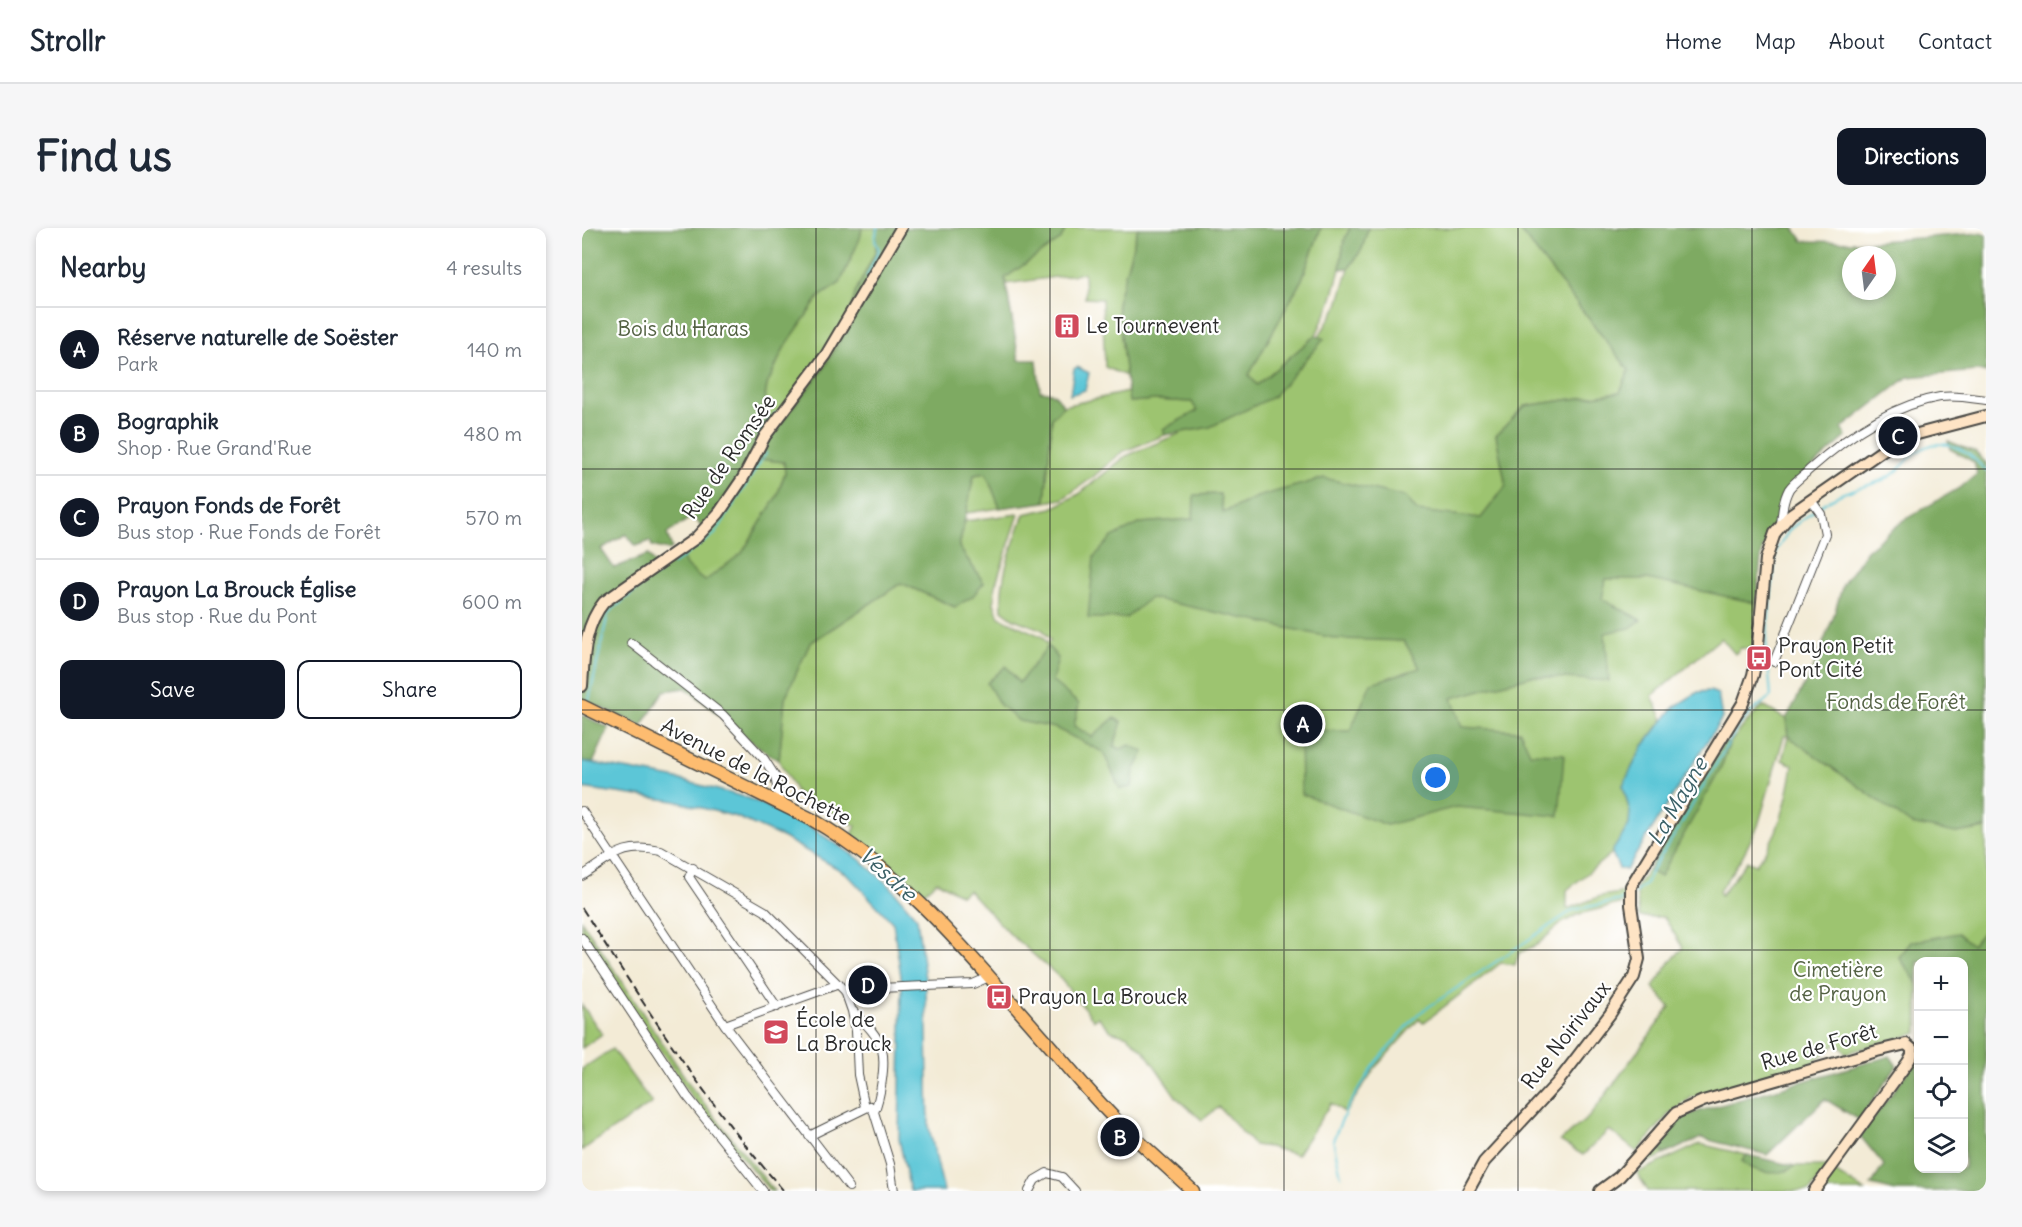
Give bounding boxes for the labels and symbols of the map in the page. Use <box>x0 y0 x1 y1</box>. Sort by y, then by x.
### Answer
north arrow <box>1842 246 1896 300</box>
building icon: Le Tournevent <box>1052 311 1082 341</box>
place label: Le Tournevent <box>1086 312 1219 339</box>
park label: Bois du Haras <box>617 315 749 342</box>
street label: Rue de Romsée <box>676 389 781 524</box>
pin: C <box>1878 414 1918 458</box>
place label: Prayon Petit Pont Cité <box>1778 632 1894 683</box>
bus stop icon: Prayon Petit Pont Cité <box>1744 643 1774 673</box>
park label: Fonds de Forêt <box>1826 688 1966 715</box>
pin: A <box>1284 702 1322 746</box>
street label: Avenue de la Rochette <box>657 712 856 831</box>
water label: La Magne <box>1641 750 1714 850</box>
your location <box>1421 763 1450 792</box>
water label: Vesdre <box>853 841 924 909</box>
park label: Cimetière de Prayon <box>1789 956 1887 1007</box>
pin: D <box>848 962 888 1008</box>
street label: Rue Noirivaux <box>1515 975 1616 1094</box>
bus stop icon: Prayon La Brouck <box>984 982 1014 1012</box>
place label: Prayon La Brouck <box>1018 983 1188 1010</box>
place label: École de La Brouck <box>796 1006 892 1057</box>
school or university icon: École de La Brouck <box>761 1017 791 1047</box>
street label: Rue de Forêt <box>1758 1017 1880 1076</box>
pin: B <box>1100 1114 1140 1160</box>

